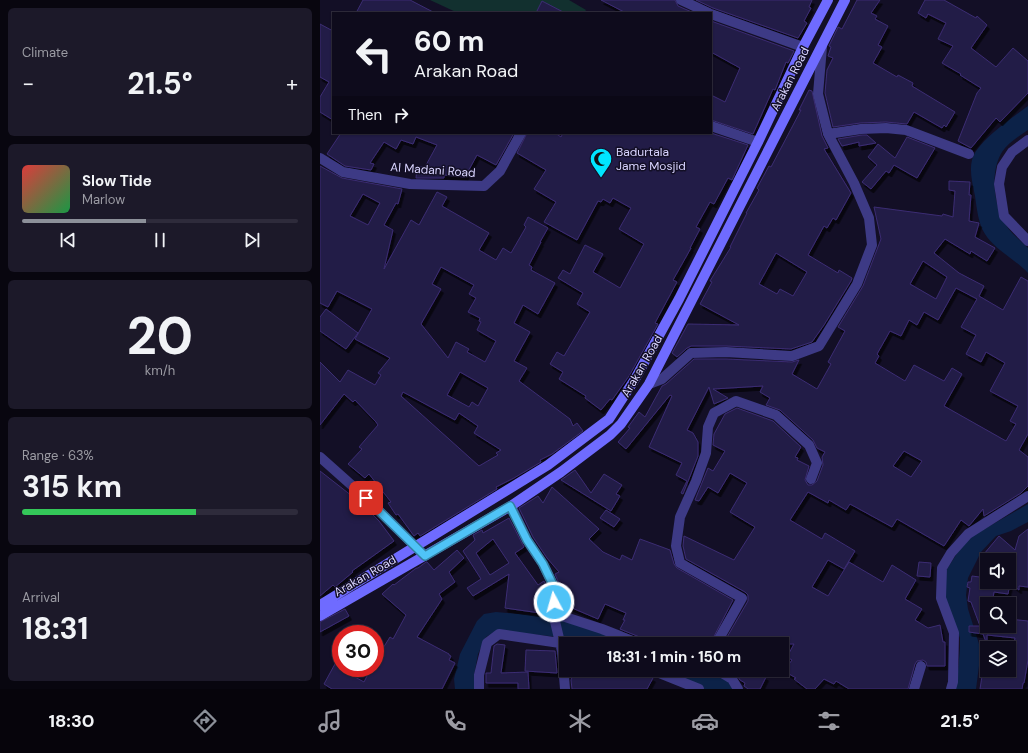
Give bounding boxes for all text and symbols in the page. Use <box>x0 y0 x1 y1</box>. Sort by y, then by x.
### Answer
text: 60 m <box>414 23 484 60</box>
icon: left <box>348 28 400 80</box>
text: Climate <box>22 44 68 61</box>
street label: Arakan Road <box>767 44 813 114</box>
text: Arakan Road <box>414 59 518 83</box>
text: 21.5° <box>127 64 193 103</box>
text: − <box>22 69 34 98</box>
text: + <box>286 69 298 98</box>
icon: right <box>390 104 412 126</box>
text: Then <box>348 105 382 125</box>
place label: Badurtala Jame Mosjid <box>616 144 686 174</box>
mosque icon: Badurtala Jame Mosjid <box>588 146 614 179</box>
street label: Al Madani Road <box>390 159 476 181</box>
text: Slow Tide <box>82 171 152 191</box>
text: Marlow <box>82 191 125 208</box>
icon: previous <box>57 229 79 251</box>
icon: pause <box>149 229 171 251</box>
icon: next <box>241 229 263 251</box>
text: 20 <box>127 302 193 370</box>
street label: Arakan Road <box>618 332 666 400</box>
text: km/h <box>145 362 175 379</box>
text: Range · 63% <box>22 447 94 464</box>
text: 315 km <box>22 467 122 506</box>
pin <box>349 481 383 515</box>
icon: arrive <box>355 487 377 509</box>
street label: Arakan Road <box>331 552 399 600</box>
map controls <box>980 553 1016 677</box>
button: sound <box>980 553 1016 589</box>
position arrow <box>533 581 575 623</box>
text: Arrival <box>22 589 60 606</box>
button: search <box>980 597 1016 633</box>
text: 18:31 <box>22 609 88 648</box>
speed limit sign: 30 <box>332 625 384 677</box>
button: layers <box>980 641 1016 677</box>
text: 18:31 · 1 min · 150 m <box>607 647 741 667</box>
icon: directions <box>191 707 219 735</box>
icon: music <box>316 707 344 735</box>
icon: phone <box>441 707 469 735</box>
icon: climate <box>566 707 594 735</box>
icon: car <box>691 707 719 735</box>
icon: filters <box>815 707 843 735</box>
text: 18:30 <box>48 709 94 733</box>
text: 21.5° <box>940 709 979 733</box>

